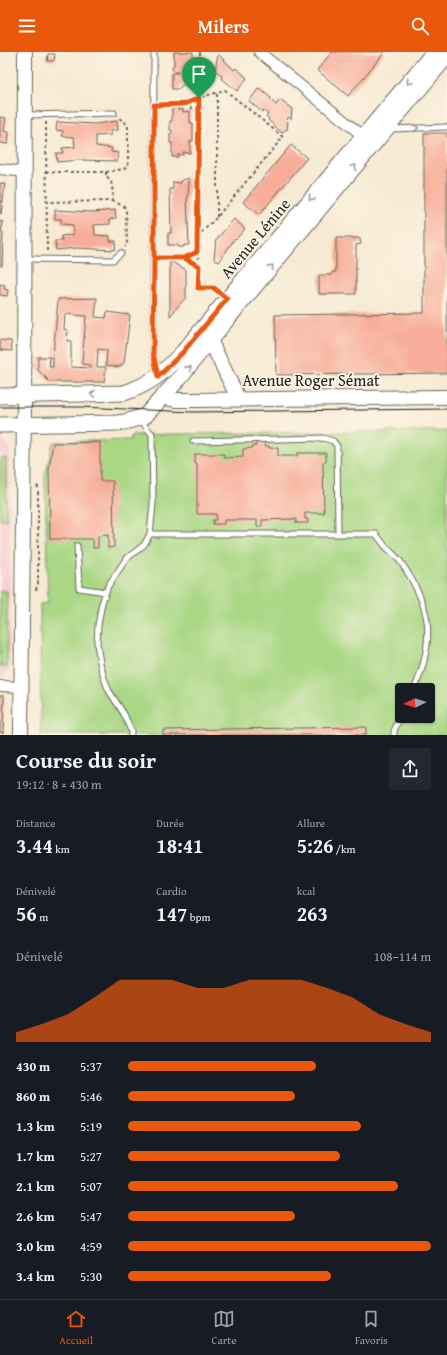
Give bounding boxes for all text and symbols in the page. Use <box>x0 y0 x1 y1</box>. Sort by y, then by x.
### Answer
text: Milers <box>198 13 249 40</box>
icon: menu <box>16 15 38 37</box>
icon: search <box>409 15 431 37</box>
pin <box>182 57 216 98</box>
icon: arrive <box>188 63 210 85</box>
one-way arrow <box>406 77 413 85</box>
one-way arrow <box>414 124 420 132</box>
one-way arrow <box>349 165 356 172</box>
street label: Avenue Lénine <box>214 193 296 283</box>
one-way arrow <box>309 194 316 201</box>
one-way arrow <box>266 264 273 272</box>
one-way arrow <box>184 365 191 372</box>
street label: Avenue Roger Sémat <box>242 368 380 392</box>
one-way arrow <box>90 390 96 398</box>
north arrow <box>395 683 435 723</box>
map controls <box>395 683 435 723</box>
text: Course du soir <box>16 744 156 776</box>
button: share <box>389 748 431 790</box>
text: 19:12 · 8 × 430 m <box>16 775 102 794</box>
text: Distance <box>16 815 55 831</box>
text: Durée <box>156 815 184 831</box>
text: Allure <box>297 815 325 831</box>
text: 3.44 <box>16 831 53 860</box>
text: 18:41 <box>156 831 203 860</box>
text: 5:26 <box>297 831 333 860</box>
text: km <box>53 841 70 857</box>
text: /km <box>333 841 356 857</box>
text: Dénivelé <box>16 883 56 899</box>
text: Cardio <box>156 883 187 899</box>
text: kcal <box>297 883 315 899</box>
text: 56 <box>16 899 37 928</box>
text: 147 <box>156 899 187 928</box>
text: 263 <box>297 899 328 928</box>
text: m <box>37 909 48 925</box>
text: bpm <box>187 909 210 925</box>
text: Dénivelé <box>16 947 63 966</box>
text: 108–114 m <box>374 947 431 966</box>
text: 430 m <box>16 1057 50 1076</box>
text: 5:37 <box>80 1057 102 1076</box>
text: 860 m <box>16 1087 50 1106</box>
text: 5:46 <box>80 1087 102 1106</box>
text: 1.3 km <box>16 1117 55 1136</box>
text: 5:19 <box>80 1117 102 1136</box>
text: 1.7 km <box>16 1147 55 1166</box>
text: 5:27 <box>80 1147 102 1166</box>
text: 2.1 km <box>16 1177 55 1196</box>
text: 5:07 <box>80 1177 102 1196</box>
text: 2.6 km <box>16 1207 55 1226</box>
text: 5:47 <box>80 1207 102 1226</box>
text: 3.0 km <box>16 1237 55 1256</box>
text: 4:59 <box>80 1237 102 1256</box>
text: 3.4 km <box>16 1267 55 1286</box>
text: 5:30 <box>80 1267 102 1286</box>
tab: Accueil <box>59 1308 93 1348</box>
tab: Carte <box>212 1308 236 1348</box>
tab: Favoris <box>355 1308 388 1348</box>

